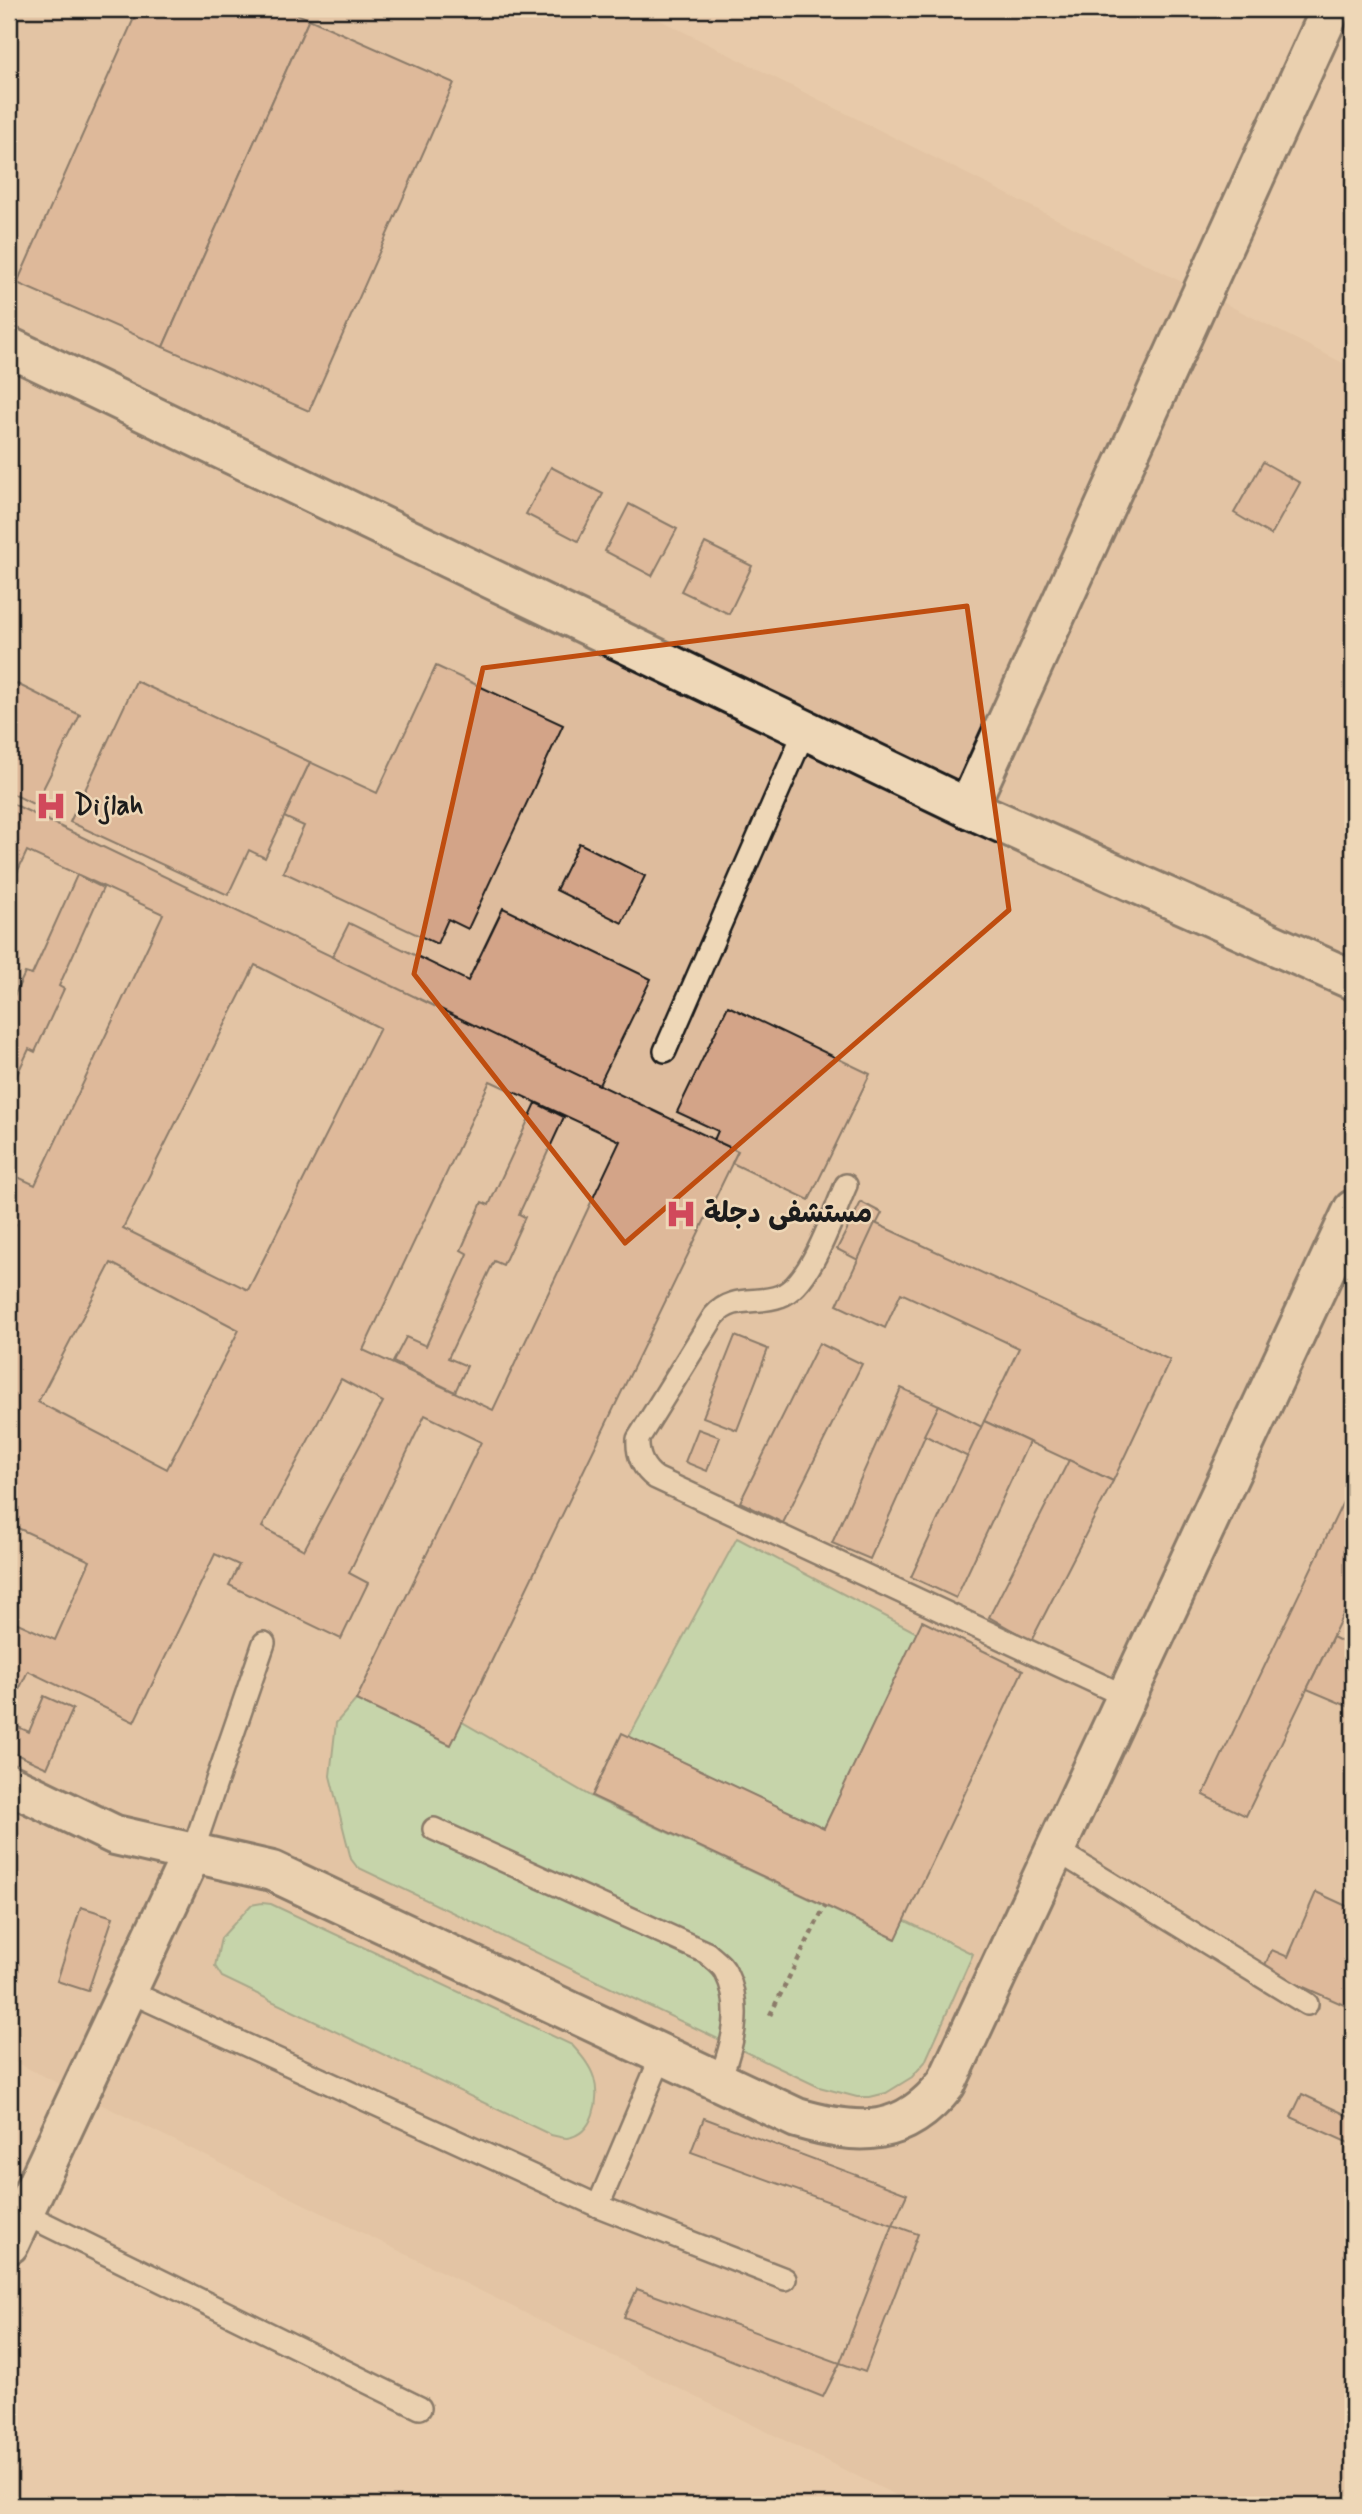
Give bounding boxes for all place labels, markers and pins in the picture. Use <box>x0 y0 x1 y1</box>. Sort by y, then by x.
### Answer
place label: Dijlah <box>74 788 144 825</box>
hospital icon: Dijlah <box>34 789 68 823</box>
place label: مستشفى دجلة <box>704 1196 872 1233</box>
hospital icon: مستشفى دجلة <box>664 1197 698 1231</box>

